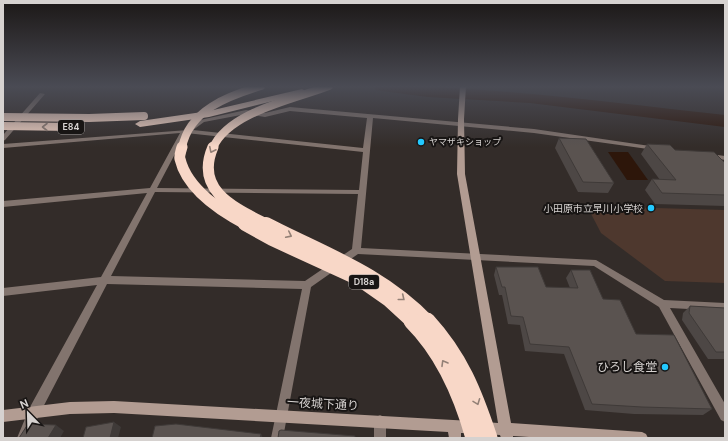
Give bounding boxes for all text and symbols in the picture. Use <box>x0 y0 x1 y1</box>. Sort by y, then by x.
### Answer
road number: E84 <box>58 120 84 134</box>
one-way arrow <box>42 123 48 131</box>
place label: ヤマザキショップ <box>429 136 501 148</box>
marker: ヤマザキショップ <box>416 137 426 147</box>
one-way arrow <box>209 145 217 153</box>
place label: 小田原市立早川小学校 <box>543 202 643 215</box>
marker: 小田原市立早川小学校 <box>646 203 656 213</box>
one-way arrow <box>284 230 292 238</box>
road number: D18a <box>349 275 379 289</box>
one-way arrow <box>398 293 405 300</box>
place label: ひろし食堂 <box>597 359 657 375</box>
one-way arrow <box>442 360 449 367</box>
marker: ひろし食堂 <box>660 362 670 372</box>
north arrow <box>8 393 48 433</box>
street label: 一夜城下通り <box>287 394 359 414</box>
text: N <box>18 396 31 412</box>
one-way arrow <box>473 398 481 405</box>

